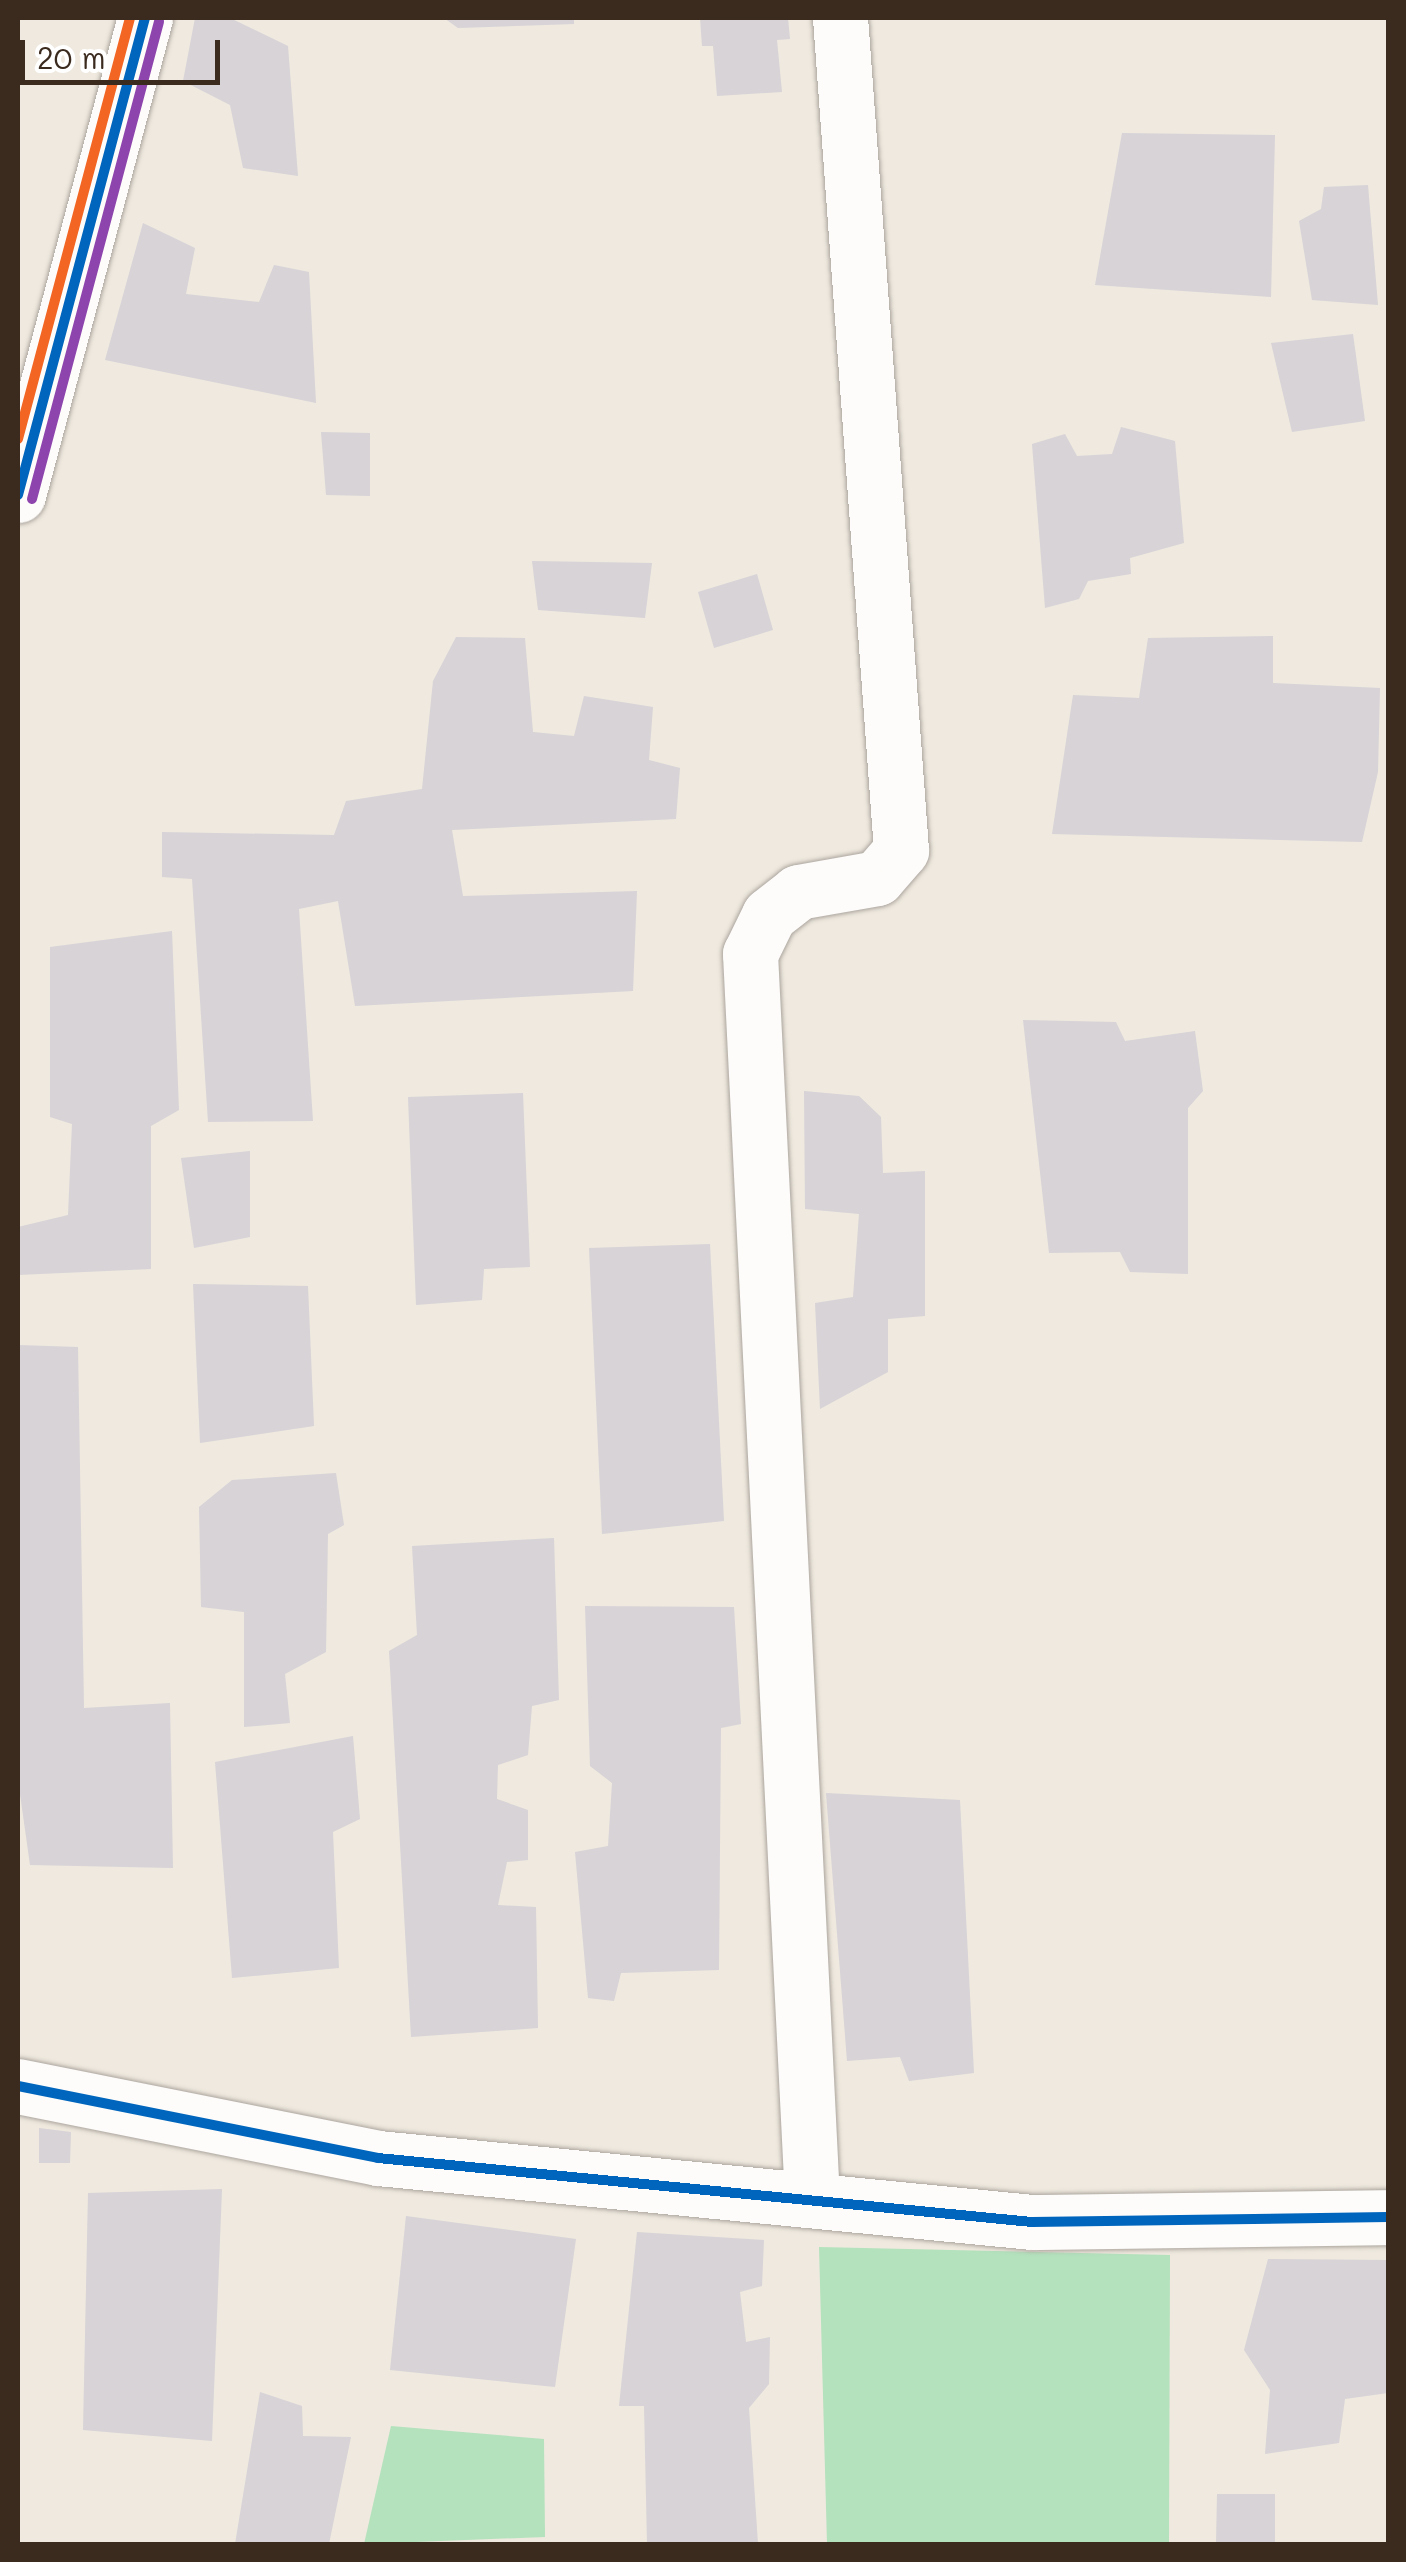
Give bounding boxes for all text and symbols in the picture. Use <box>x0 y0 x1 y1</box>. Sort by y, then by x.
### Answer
scale bar <box>25 20 225 82</box>
text: 20 m <box>37 37 106 77</box>

